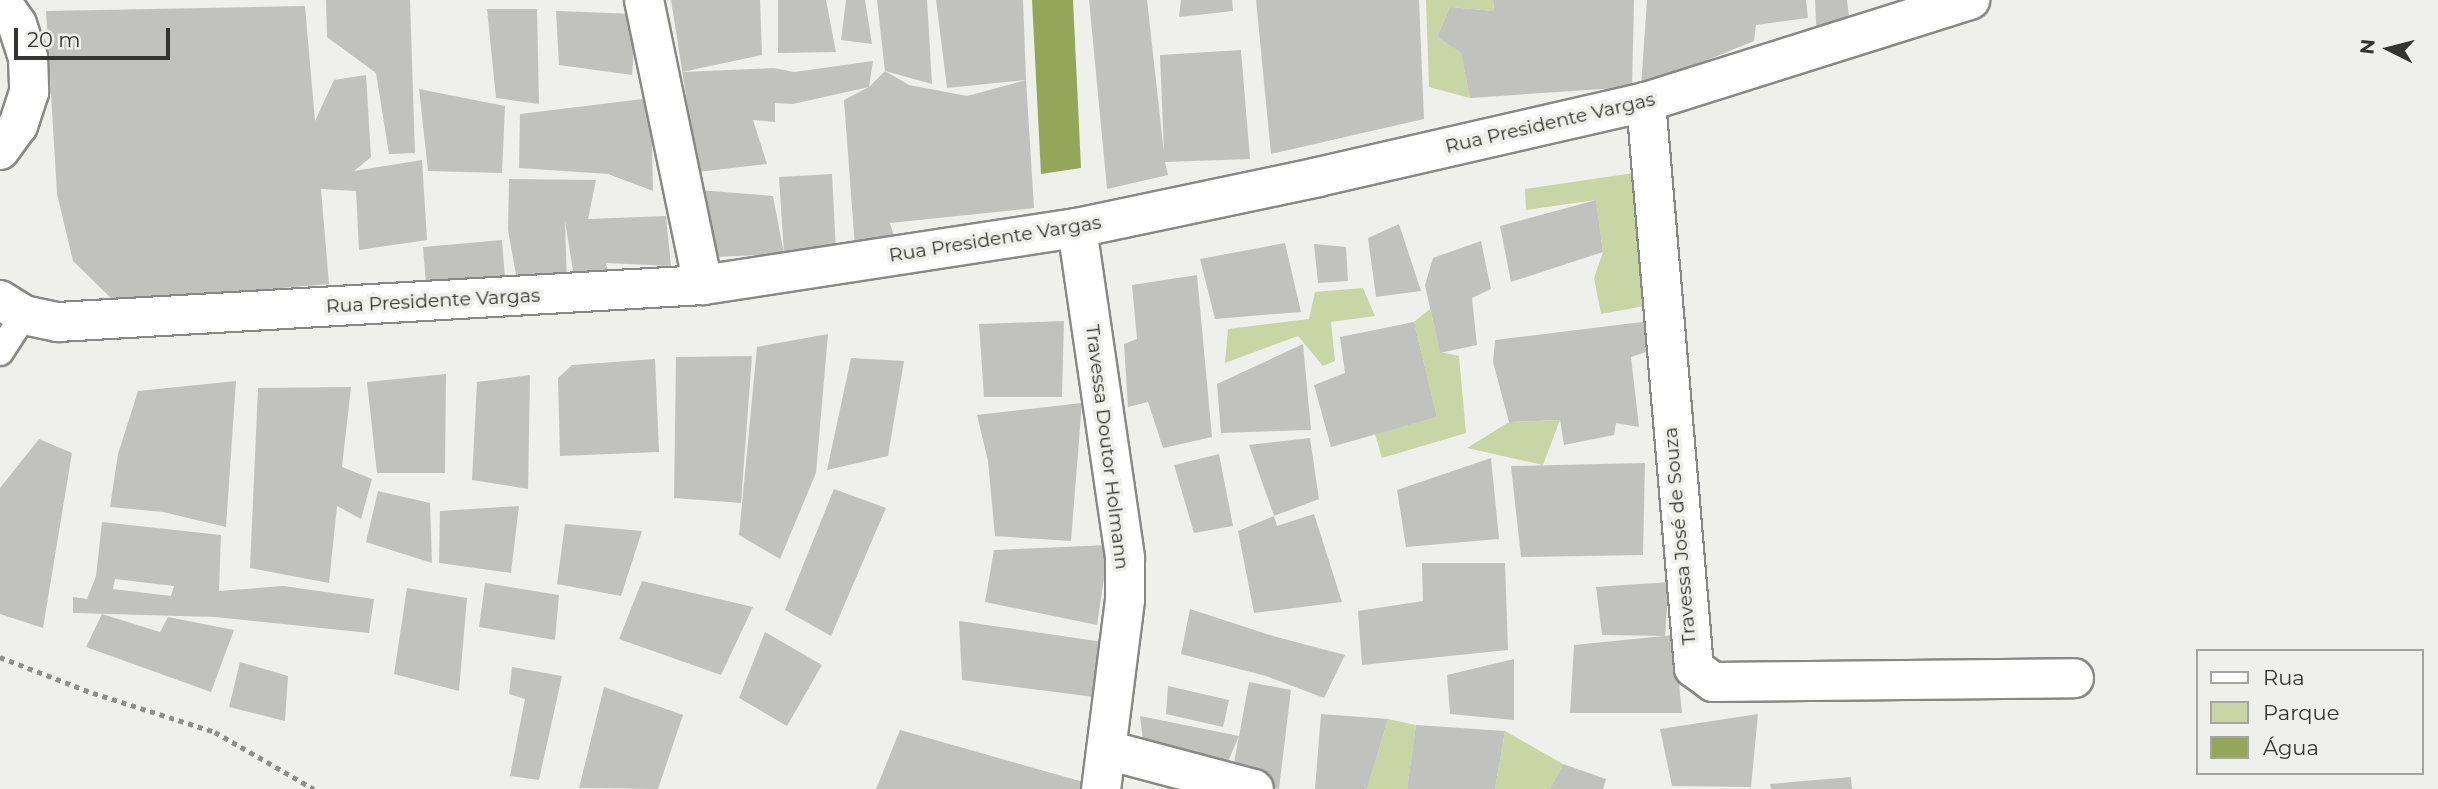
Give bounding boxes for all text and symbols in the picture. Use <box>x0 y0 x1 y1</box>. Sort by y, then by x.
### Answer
scale bar <box>18 14 173 58</box>
north arrow <box>2354 14 2424 84</box>
text: 20 m <box>27 27 81 52</box>
text: N <box>2355 38 2380 56</box>
street label: Rua Presidente Vargas <box>1443 88 1657 158</box>
street label: Rua Presidente Vargas <box>887 211 1103 267</box>
street label: Rua Presidente Vargas <box>325 284 541 318</box>
street label: Travessa Doutor Holmann <box>1081 323 1133 571</box>
street label: Travessa José de Souza <box>1659 426 1701 646</box>
legend <box>2196 649 2424 775</box>
text: Rua <box>2263 665 2305 690</box>
text: Parque <box>2263 700 2339 725</box>
text: Água <box>2263 735 2319 760</box>

